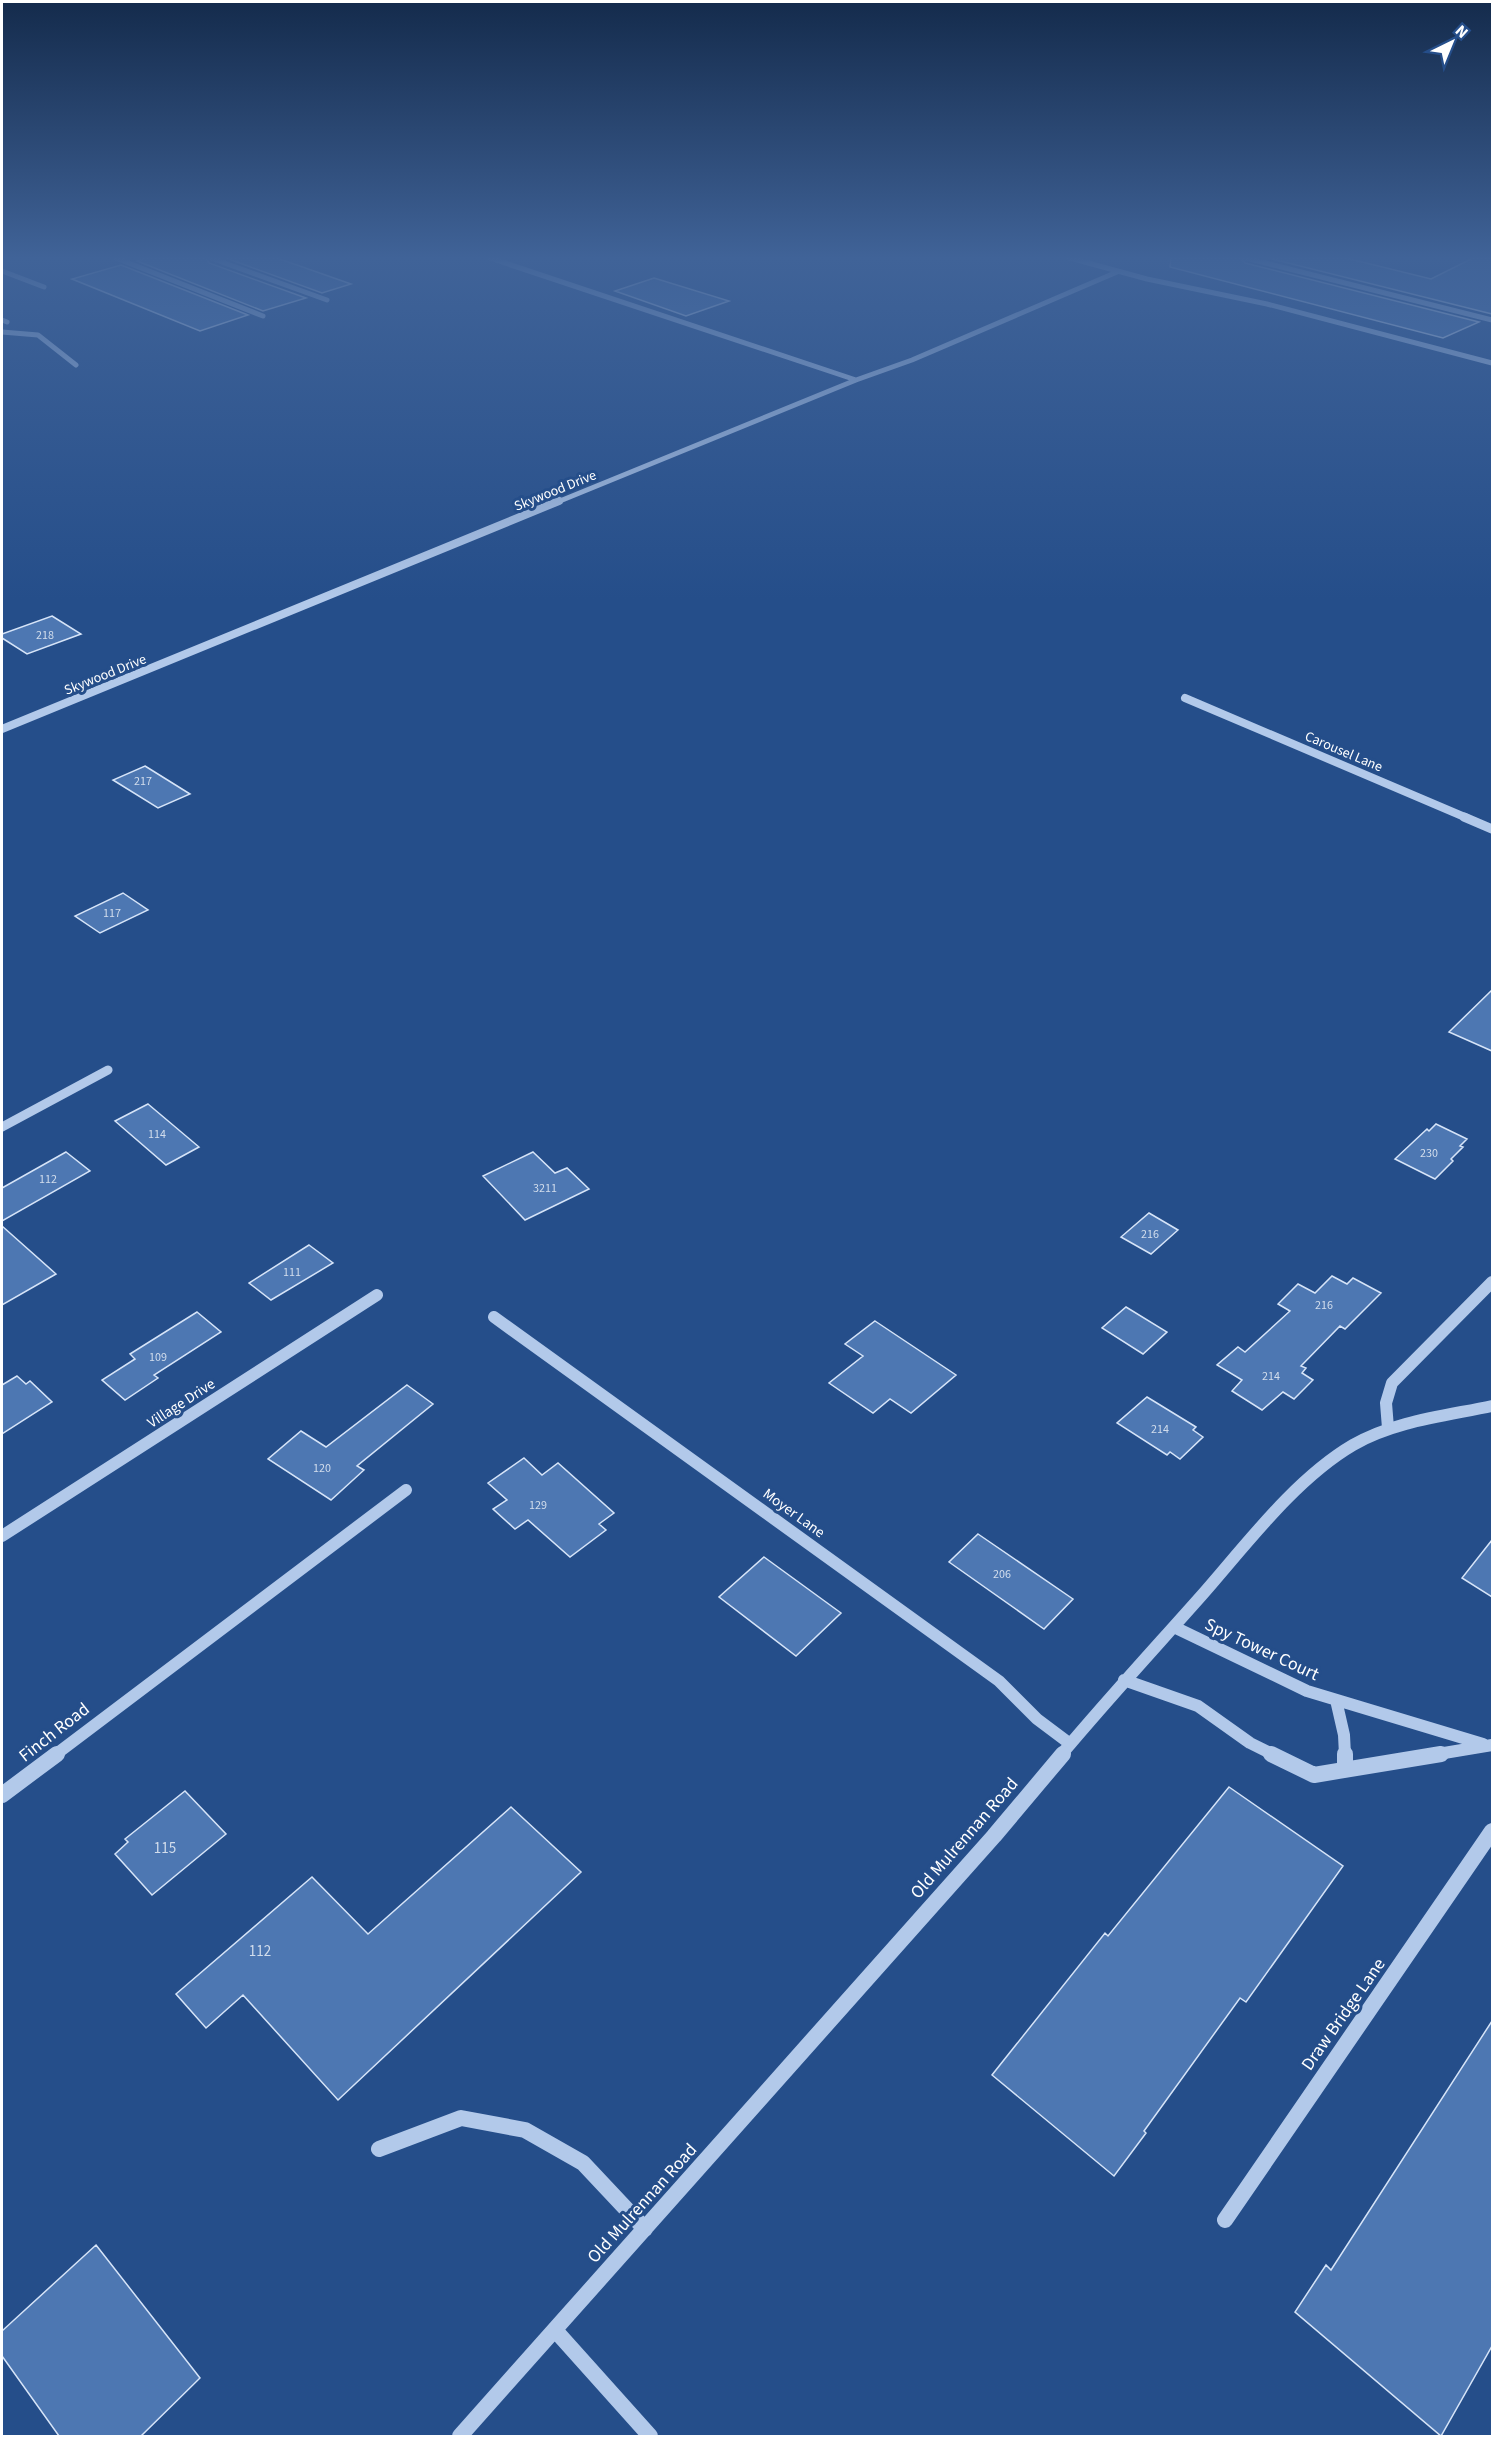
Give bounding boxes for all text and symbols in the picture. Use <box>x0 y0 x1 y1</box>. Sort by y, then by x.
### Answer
north arrow <box>1422 12 1482 72</box>
text: N <box>1450 20 1473 43</box>
street label: Skywood Drive <box>511 465 600 517</box>
house number: 218 <box>36 627 54 644</box>
street label: Skywood Drive <box>61 649 150 701</box>
street label: Carousel Lane <box>1302 727 1386 777</box>
house number: 217 <box>134 773 152 790</box>
house number: 117 <box>103 905 121 922</box>
house number: 114 <box>148 1126 166 1143</box>
house number: 230 <box>1420 1145 1438 1162</box>
house number: 112 <box>39 1171 57 1188</box>
house number: 3211 <box>533 1180 557 1197</box>
house number: 216 <box>1141 1226 1159 1243</box>
house number: 111 <box>283 1264 301 1281</box>
house number: 216 <box>1315 1297 1333 1314</box>
house number: 109 <box>149 1349 167 1366</box>
house number: 214 <box>1262 1368 1280 1385</box>
street label: Village Drive <box>143 1374 219 1433</box>
house number: 214 <box>1151 1421 1169 1438</box>
house number: 120 <box>313 1460 331 1477</box>
street label: Moyer Lane <box>758 1484 829 1543</box>
house number: 129 <box>529 1497 547 1514</box>
house number: 206 <box>993 1566 1011 1583</box>
street label: Spy Tower Court <box>1201 1612 1323 1687</box>
street label: Finch Road <box>14 1697 95 1768</box>
street label: Old Mulrennan Road <box>905 1772 1024 1904</box>
house number: 115 <box>154 1838 176 1859</box>
house number: 112 <box>249 1941 271 1962</box>
street label: Draw Bridge Lane <box>1295 1953 1391 2075</box>
street label: Old Mulrennan Road <box>582 2138 703 2269</box>

